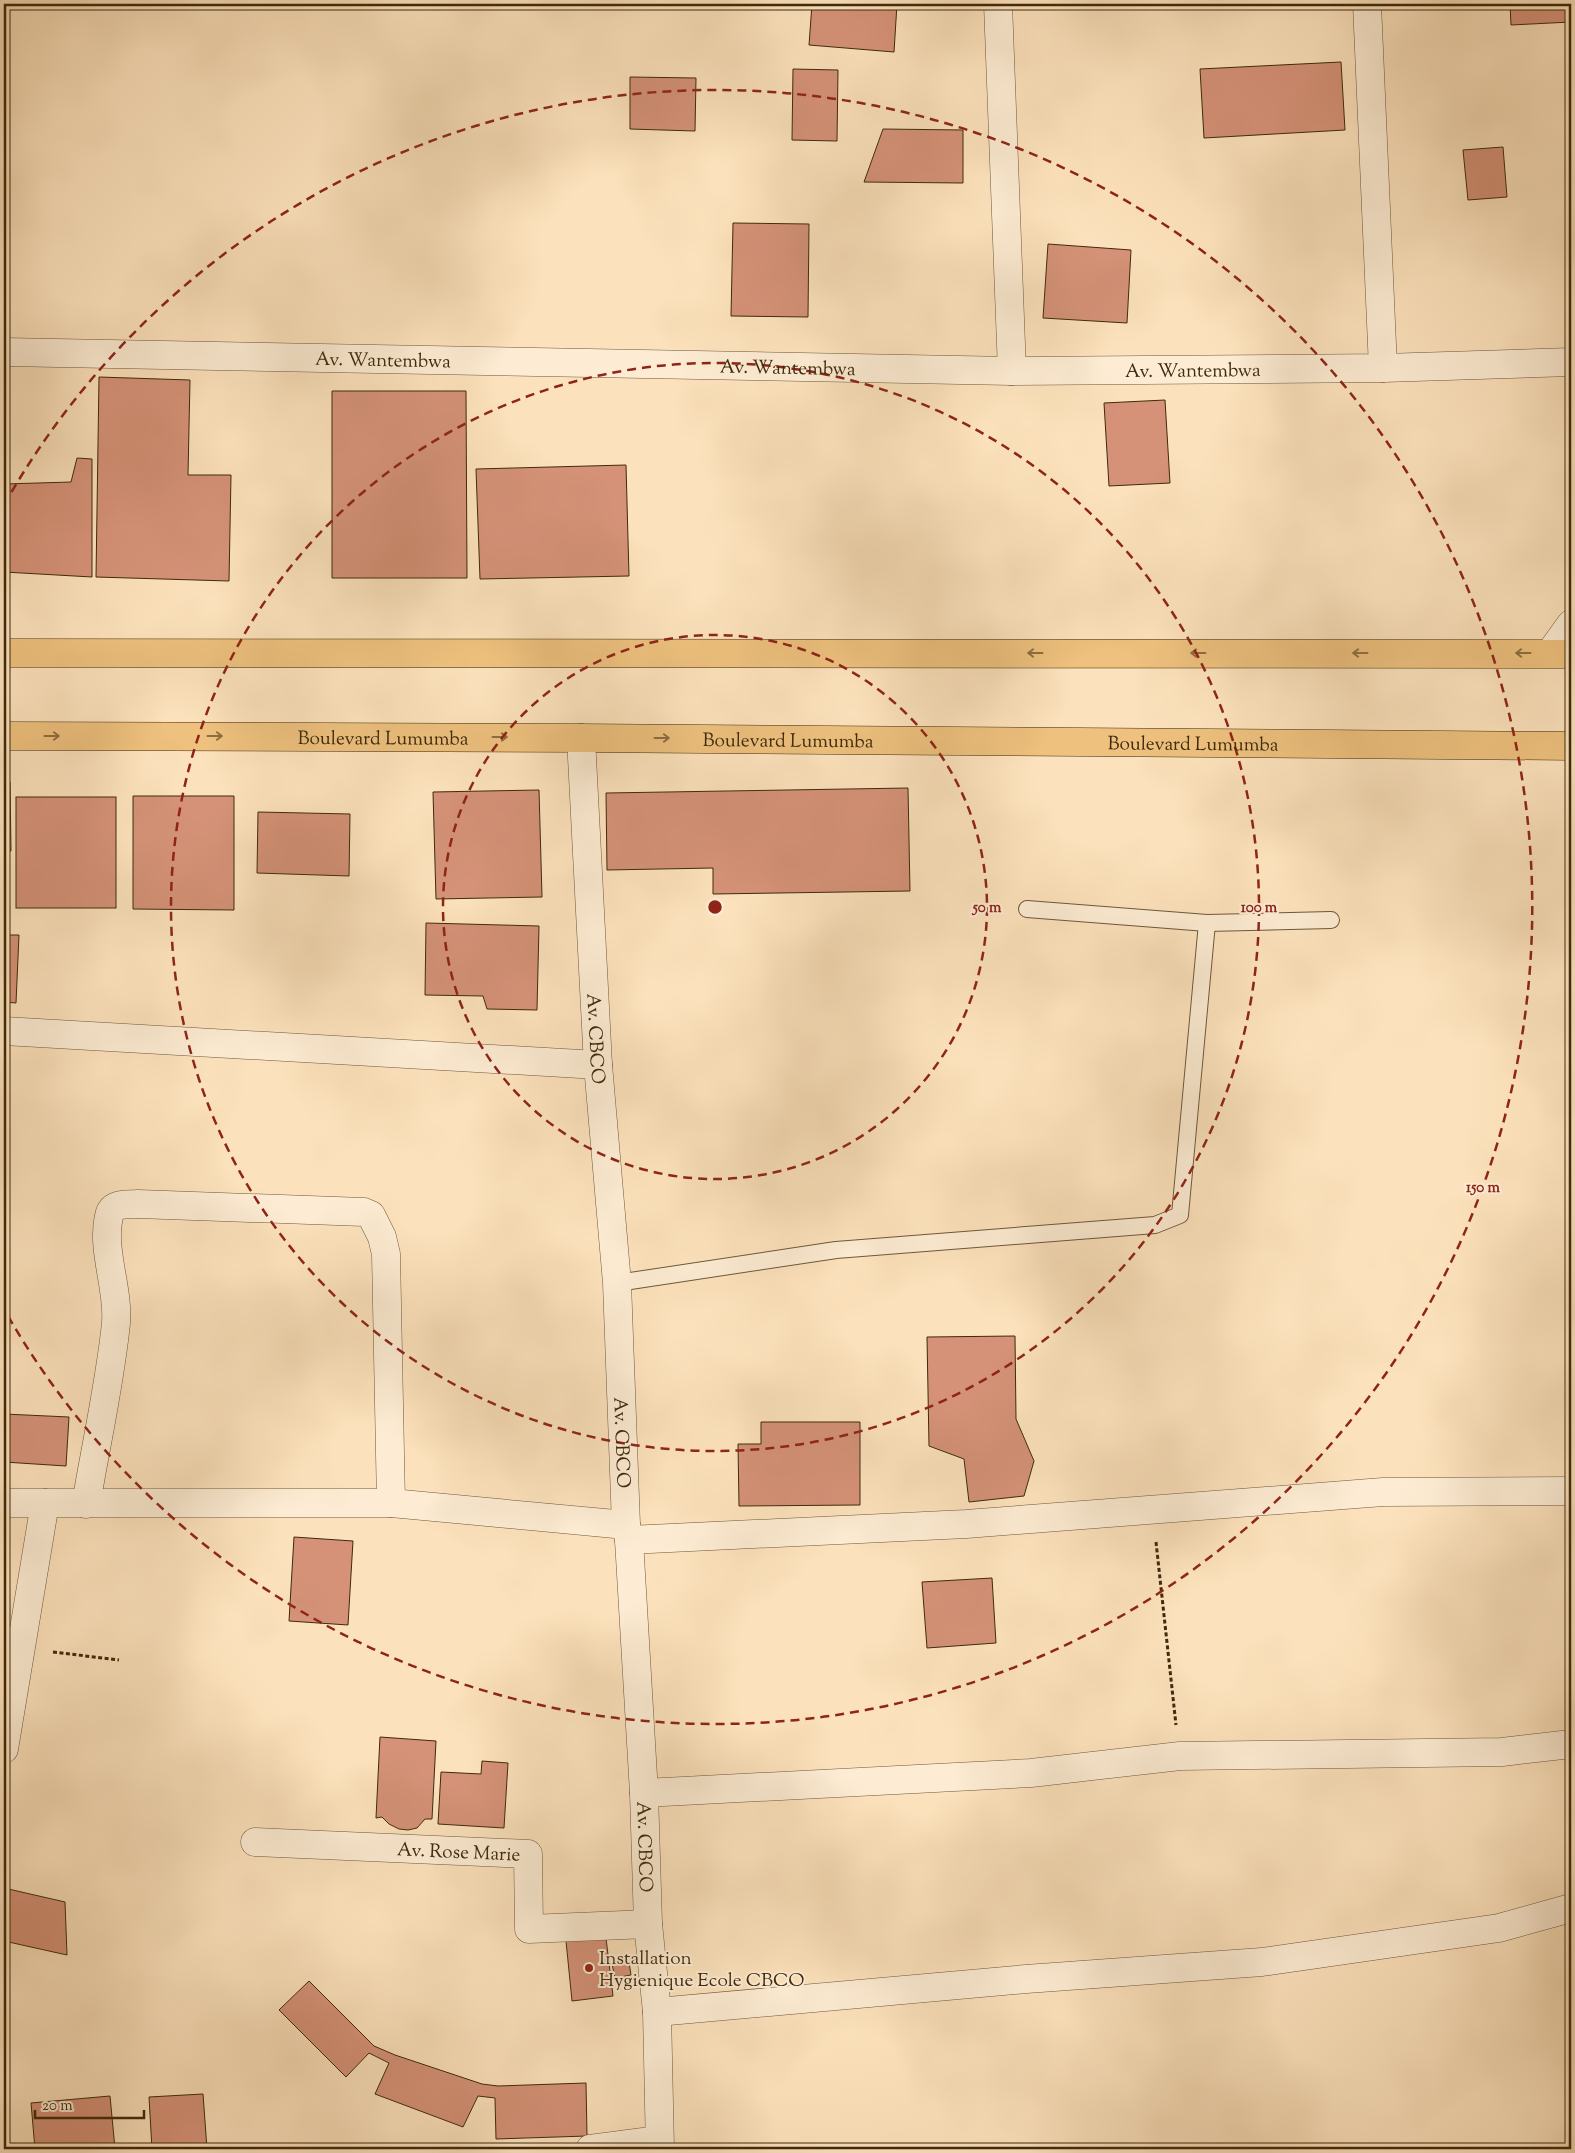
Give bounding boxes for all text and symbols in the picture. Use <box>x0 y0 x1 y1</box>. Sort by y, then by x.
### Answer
street label: Av. Wantembwa <box>315 347 451 376</box>
street label: Av. Wantembwa <box>720 354 856 384</box>
street label: Av. Wantembwa <box>1125 358 1261 386</box>
one-way arrow <box>1027 648 1044 658</box>
one-way arrow <box>1190 648 1206 658</box>
one-way arrow <box>1352 648 1368 658</box>
one-way arrow <box>1515 648 1531 658</box>
street label: Boulevard Lumumba <box>297 726 469 754</box>
street label: Boulevard Lumumba <box>702 728 874 756</box>
one-way arrow <box>44 731 60 741</box>
one-way arrow <box>206 731 223 741</box>
street label: Boulevard Lumumba <box>1107 731 1279 760</box>
one-way arrow <box>492 732 508 742</box>
one-way arrow <box>654 733 670 743</box>
centre of rings <box>706 898 724 916</box>
text: 50 m <box>972 898 1002 919</box>
text: 100 m <box>1241 898 1278 919</box>
street label: Av. CBCO <box>578 993 611 1085</box>
text: 150 m <box>1466 1178 1500 1199</box>
street label: Av. CBCO <box>605 1397 636 1489</box>
street label: Av. CBCO <box>628 1801 658 1893</box>
street label: Av. Rose Marie <box>396 1837 521 1870</box>
place label: Installation Hygienique Ecole CBCO <box>599 1946 805 1995</box>
marker: Installation Hygienique Ecole CBCO <box>583 1962 595 1974</box>
scale bar <box>35 2088 144 2120</box>
text: 20 m <box>42 2096 73 2117</box>

